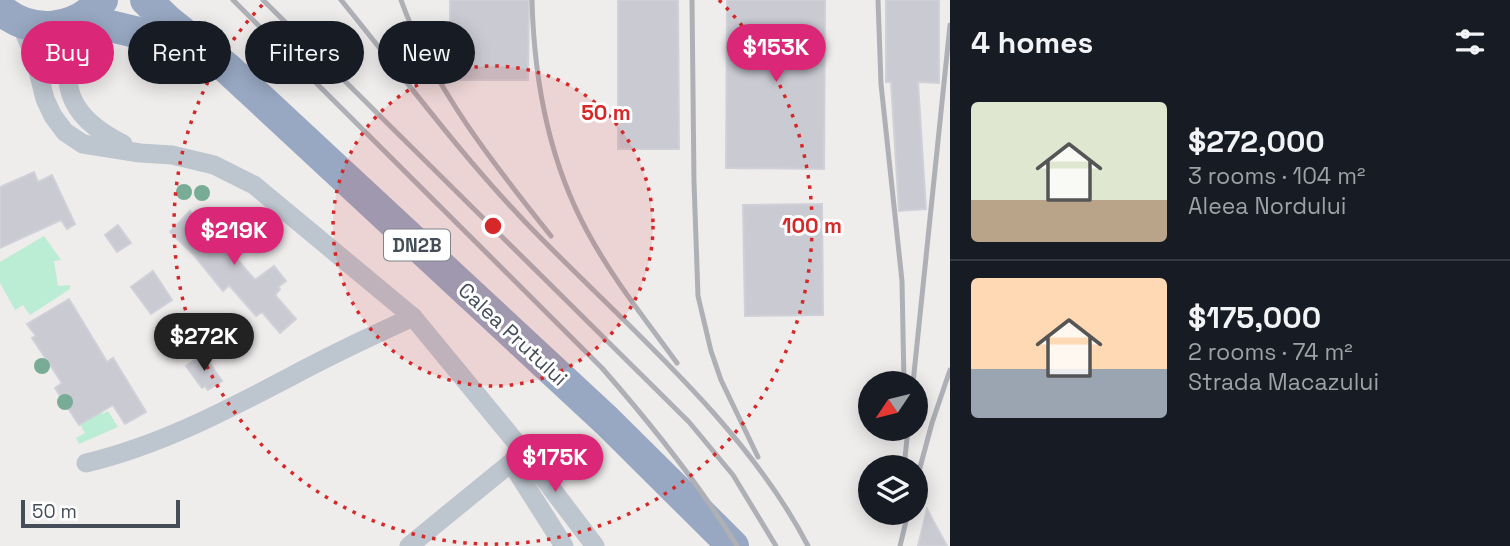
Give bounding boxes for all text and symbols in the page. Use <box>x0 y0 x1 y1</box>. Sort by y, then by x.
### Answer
chip: Buy <box>21 21 114 84</box>
chip: Rent <box>128 21 231 84</box>
chip: Filters <box>245 21 364 84</box>
chip: New <box>378 21 475 84</box>
text: 4 homes <box>971 23 1093 62</box>
icon: filters <box>1451 23 1489 61</box>
pin: $153K <box>727 24 825 84</box>
text: $153K <box>743 32 809 62</box>
text: 50 m <box>581 99 631 126</box>
text: $272,000 <box>1188 122 1325 161</box>
icon: home <box>1027 130 1111 214</box>
text: 3 rooms · 104 m² <box>1188 161 1365 191</box>
text: Aleea Nordului <box>1188 191 1346 221</box>
pin: $219K <box>185 208 283 267</box>
text: 100 m <box>782 212 842 239</box>
centre of rings <box>481 214 505 238</box>
text: $219K <box>201 215 267 245</box>
road number: DN2B <box>384 230 450 260</box>
street label: Calea Prutului <box>453 277 573 391</box>
text: $175,000 <box>1188 298 1321 337</box>
icon: home <box>1027 306 1111 390</box>
pin: $272K <box>155 314 253 373</box>
text: $272K <box>170 321 238 351</box>
text: 2 rooms · 74 m² <box>1188 337 1353 367</box>
text: Strada Macazului <box>1188 367 1379 397</box>
north arrow <box>858 371 928 441</box>
map controls <box>858 371 928 525</box>
pin: $175K <box>506 434 604 494</box>
text: $175K <box>522 442 588 472</box>
button: layers <box>858 455 928 525</box>
scale bar <box>21 497 180 529</box>
text: 50 m <box>32 499 77 524</box>

